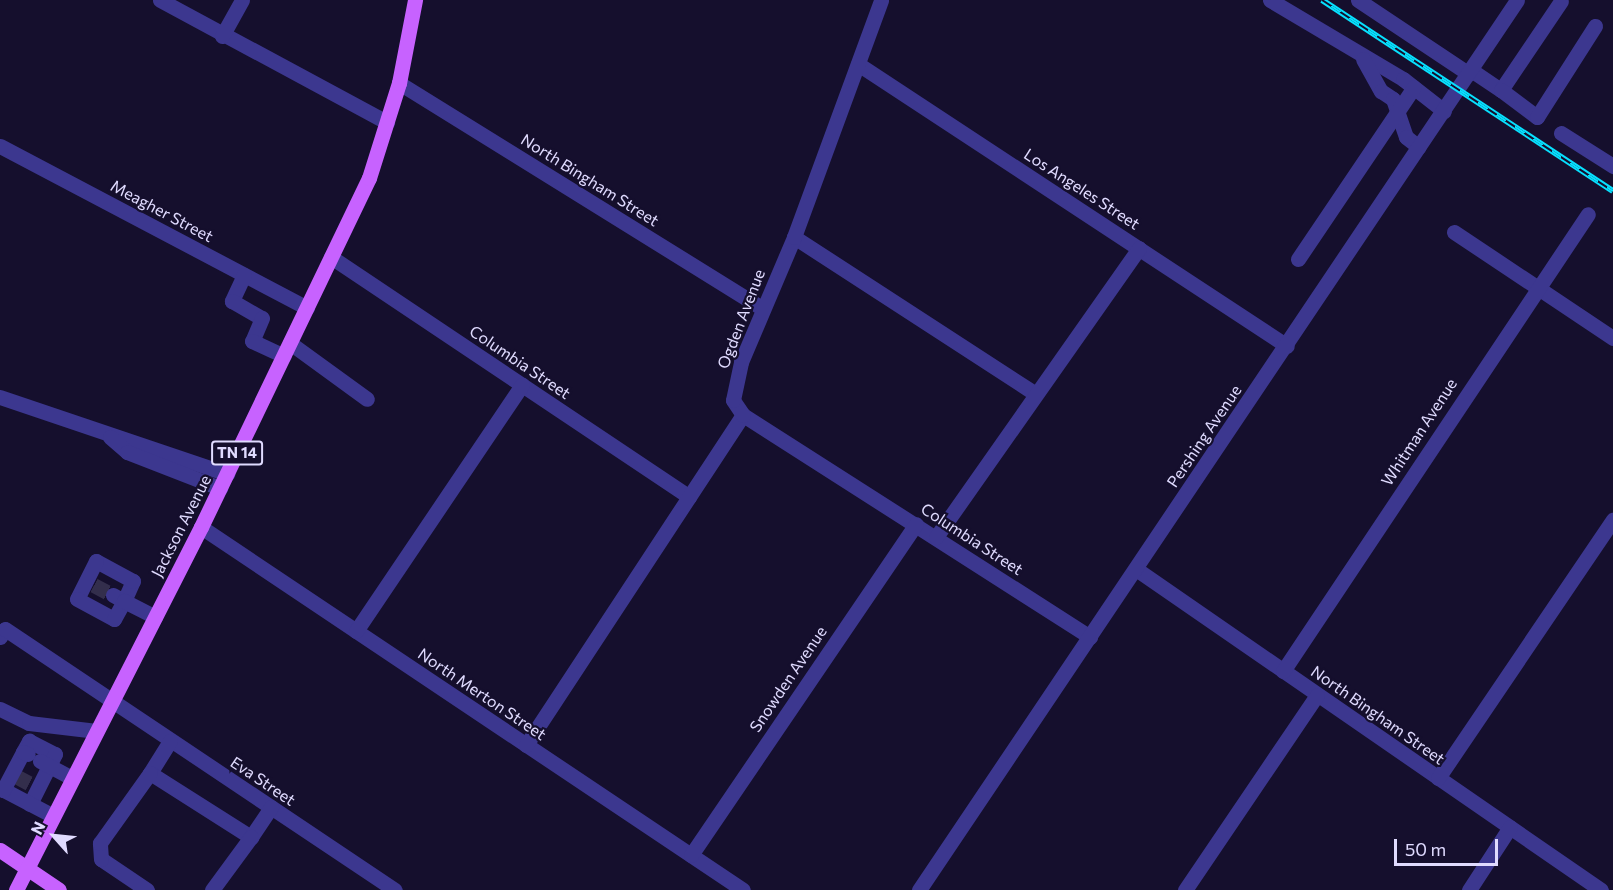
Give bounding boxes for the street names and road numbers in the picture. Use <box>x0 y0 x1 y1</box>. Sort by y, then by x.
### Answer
street label: North Bingham Street <box>518 130 662 230</box>
street label: Los Angeles Street <box>1021 144 1143 234</box>
street label: Meagher Street <box>108 176 216 246</box>
street label: Ogden Avenue <box>713 267 769 371</box>
street label: Columbia Street <box>466 321 574 403</box>
street label: Whitman Avenue <box>1377 375 1461 489</box>
street label: Pershing Avenue <box>1163 381 1245 491</box>
road number: TN 14 <box>210 441 264 465</box>
street label: Jackson Avenue <box>147 472 215 580</box>
street label: Columbia Street <box>917 499 1027 579</box>
street label: Snowden Avenue <box>745 622 831 736</box>
street label: North Merton Street <box>414 644 550 744</box>
street label: North Bingham Street <box>1307 662 1449 768</box>
street label: Eva Street <box>227 752 299 810</box>

